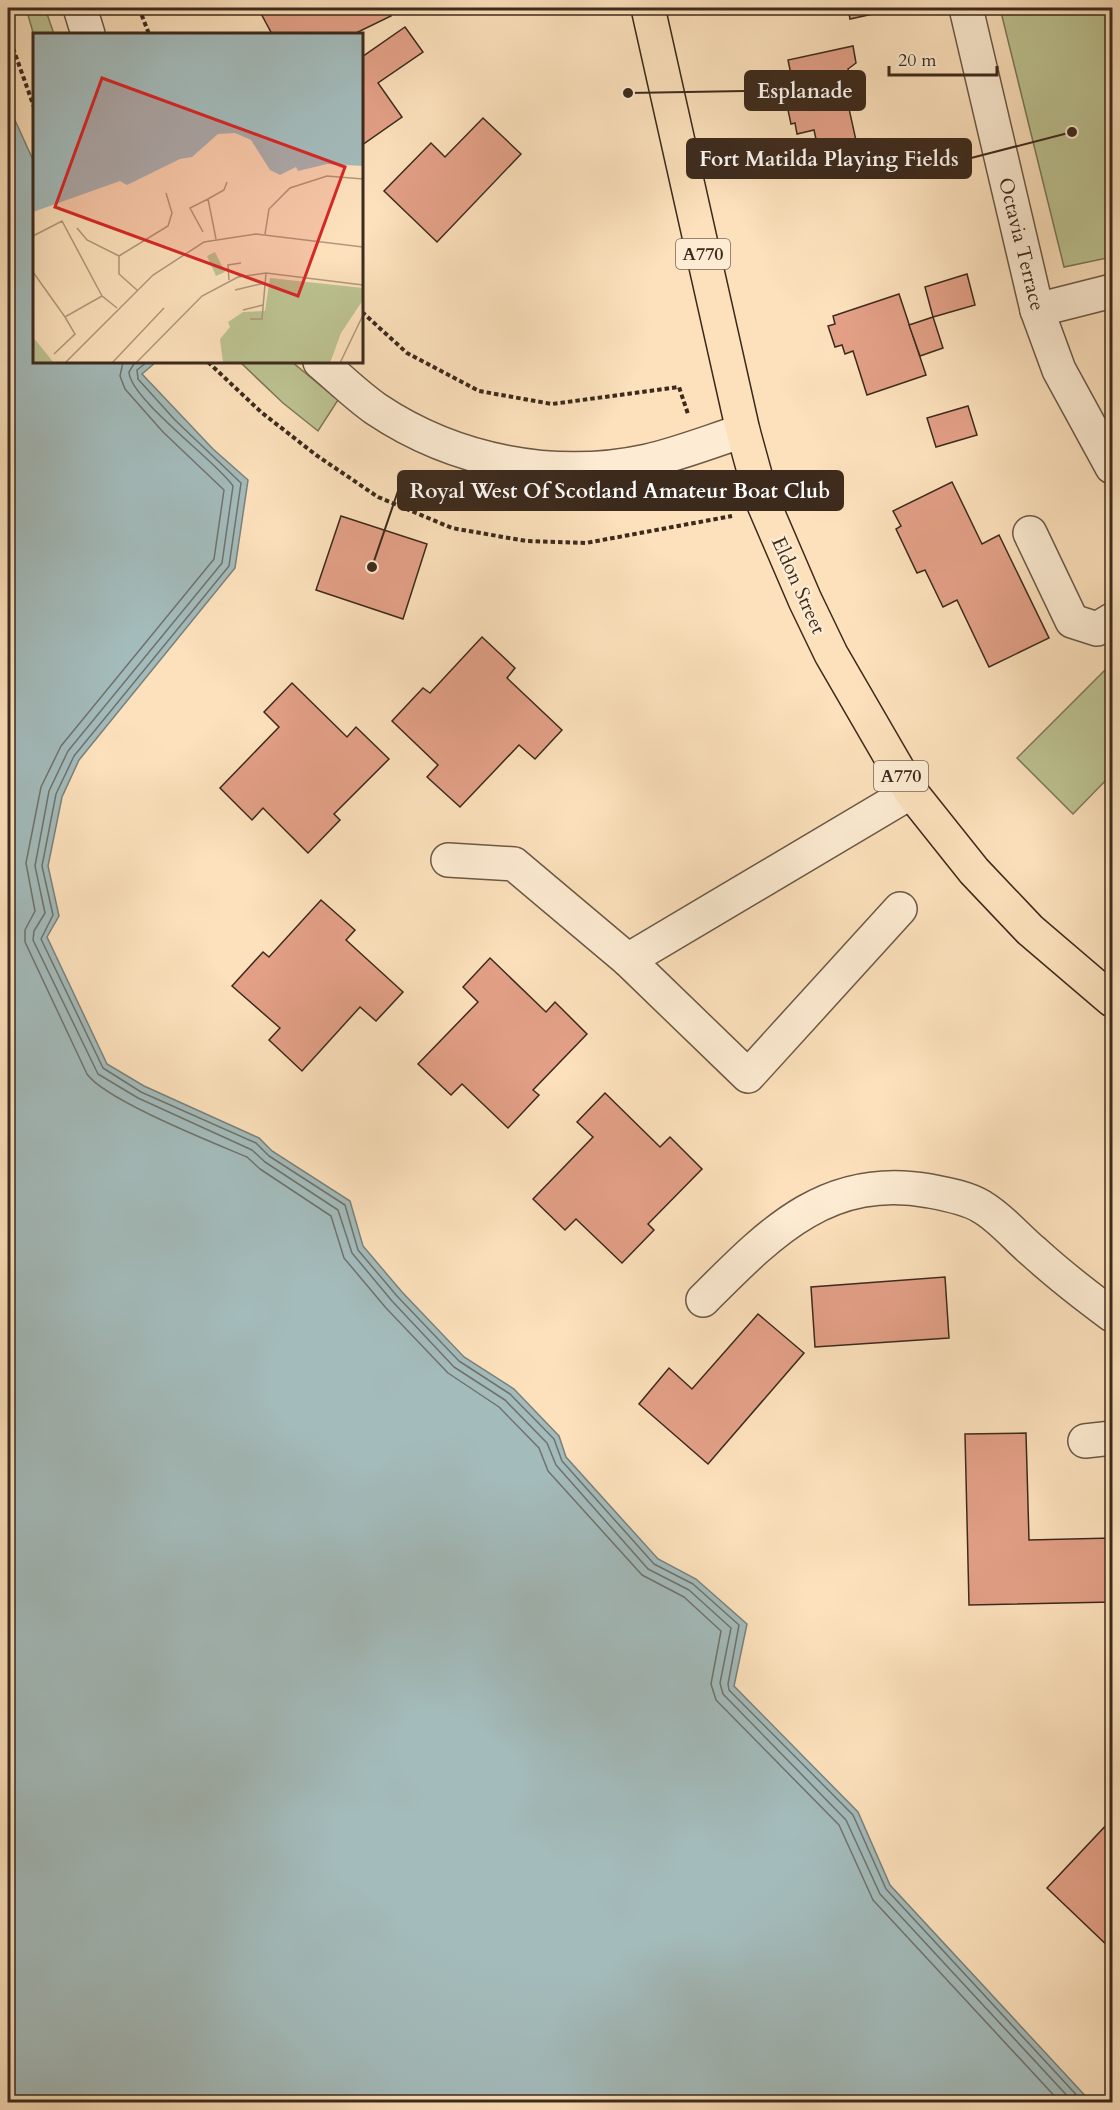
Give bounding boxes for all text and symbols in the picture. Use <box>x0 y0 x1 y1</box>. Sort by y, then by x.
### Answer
inset map <box>33 33 363 363</box>
scale bar <box>889 39 997 77</box>
text: 20 m <box>898 48 937 73</box>
callout: Esplanade <box>745 71 865 110</box>
text: Esplanade <box>757 77 853 106</box>
callout: Fort Matilda Playing Fields <box>687 139 971 178</box>
text: Fort Matilda Playing Fields <box>699 145 959 174</box>
street label: Octavia Terrace <box>992 175 1051 314</box>
road number: A770 <box>676 239 730 269</box>
callout: Royal West Of Scotland Amateur Boat Club <box>398 471 843 510</box>
text: Royal West Of Scotland Amateur Boat Club <box>410 477 830 506</box>
street label: Eldon Street <box>765 532 832 639</box>
road number: A770 <box>874 761 928 791</box>

